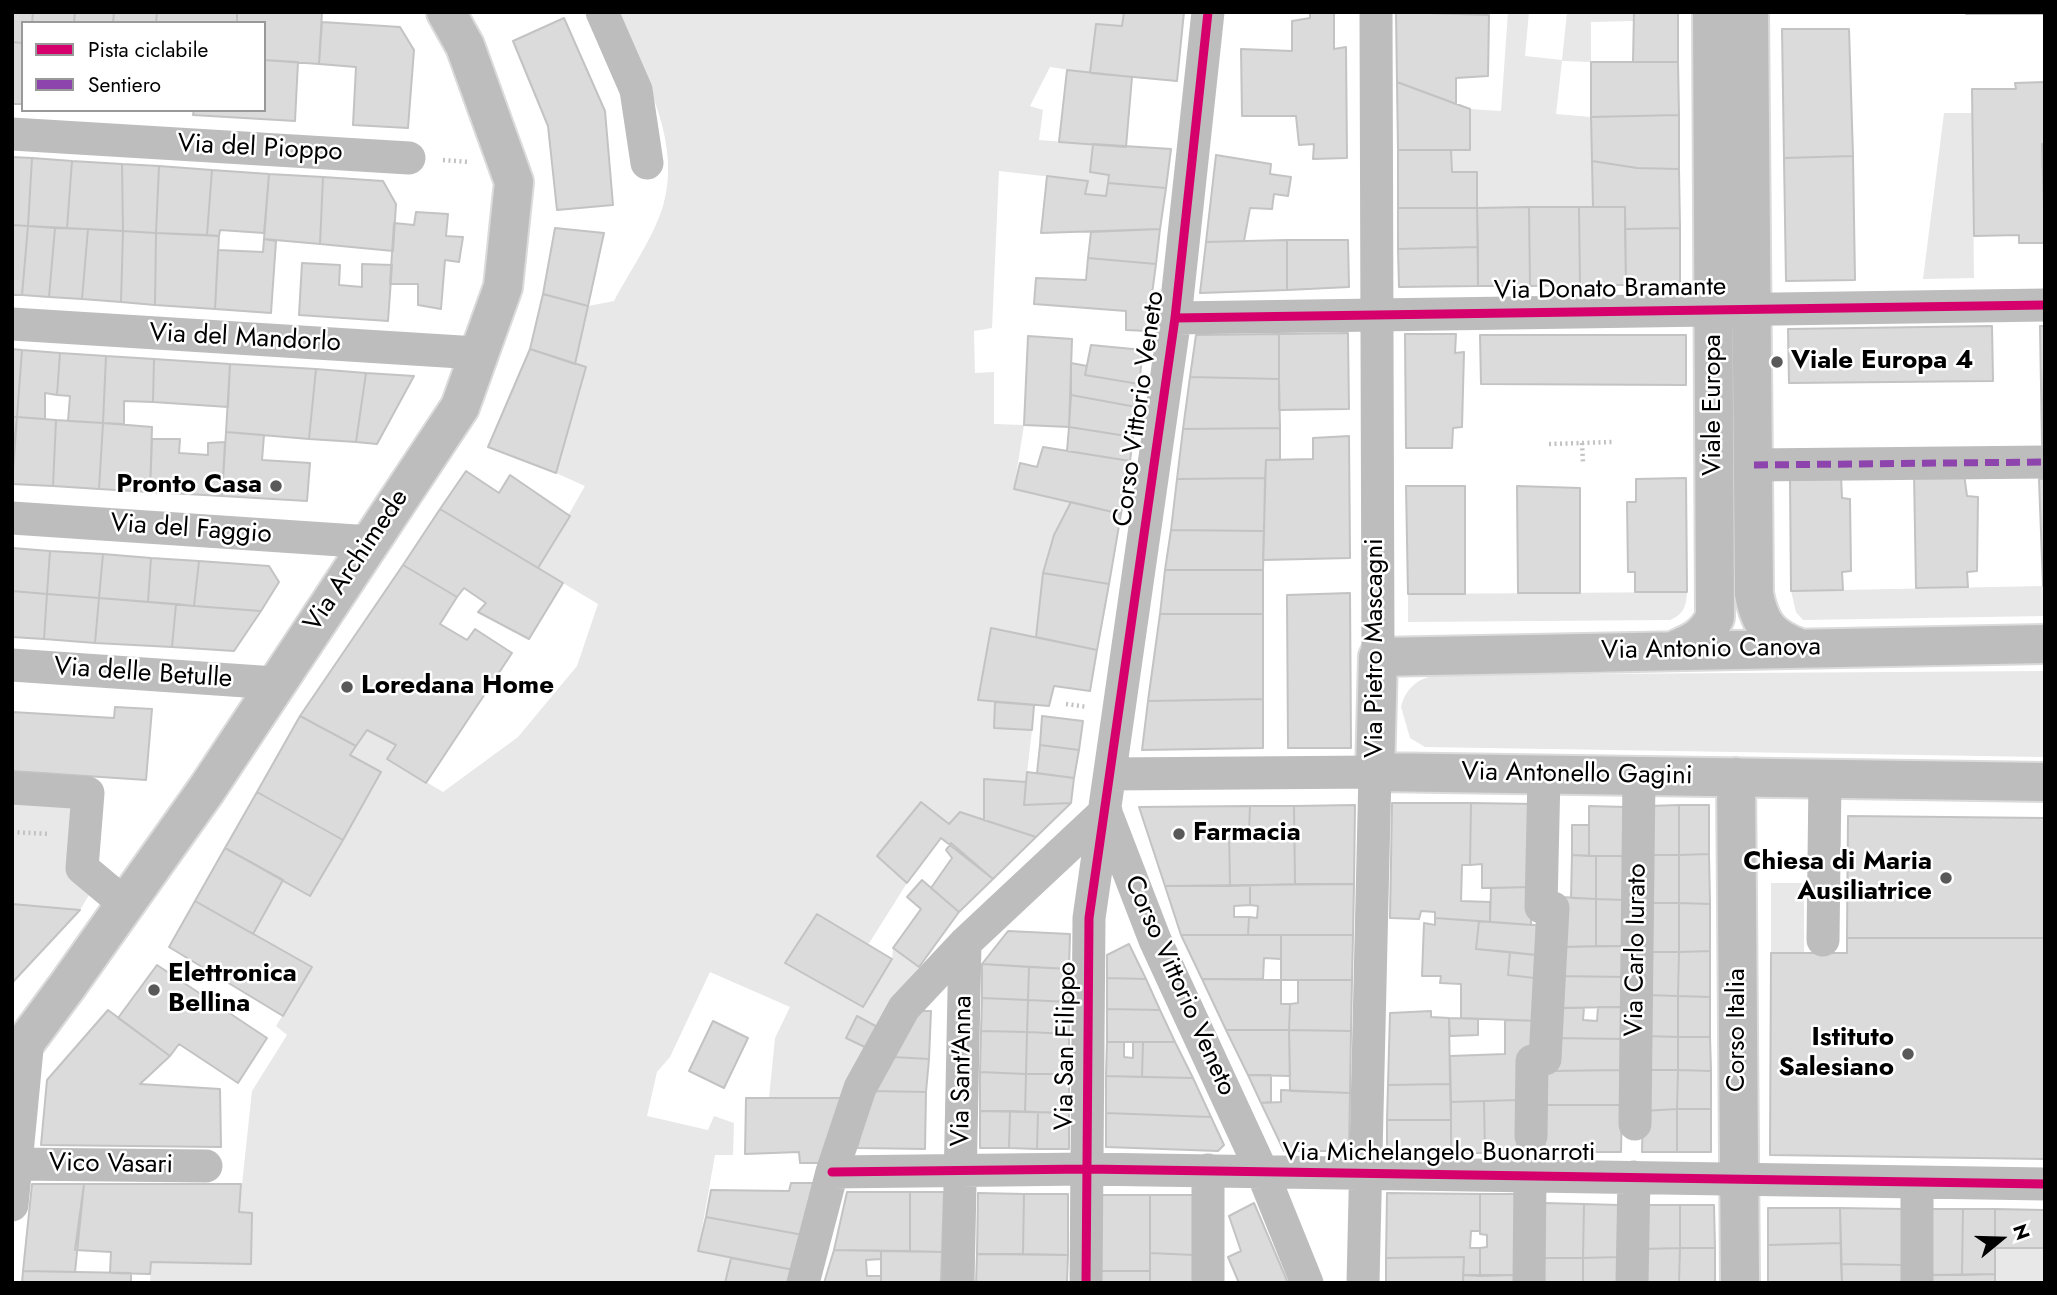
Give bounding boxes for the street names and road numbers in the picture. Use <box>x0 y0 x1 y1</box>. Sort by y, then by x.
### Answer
street label: Via del Pioppo <box>177 129 343 169</box>
street label: Via Donato Bramante <box>1493 272 1727 308</box>
street label: Corso Vittorio Veneto <box>1108 289 1172 529</box>
street label: Via del Mandorlo <box>149 318 341 360</box>
street label: Viale Europa <box>1698 334 1730 476</box>
street label: Via Archimede <box>298 484 416 638</box>
street label: Via del Faggio <box>109 509 273 551</box>
street label: Via Pietro Mascagni <box>1360 538 1392 758</box>
street label: Via Antonio Canova <box>1601 632 1821 668</box>
street label: Via delle Betulle <box>53 652 233 696</box>
street label: Via Antonello Gagini <box>1461 757 1693 793</box>
street label: Via Carlo Iurato <box>1620 863 1654 1037</box>
street label: Corso Vittorio Veneto <box>1116 871 1242 1101</box>
street label: Via San Filippo <box>1050 961 1084 1131</box>
street label: Corso Italia <box>1722 968 1754 1092</box>
street label: Via Sant'Anna <box>946 995 980 1147</box>
street label: Via Michelangelo Buonarroti <box>1283 1138 1595 1170</box>
street label: Vico Vasari <box>49 1148 173 1182</box>

